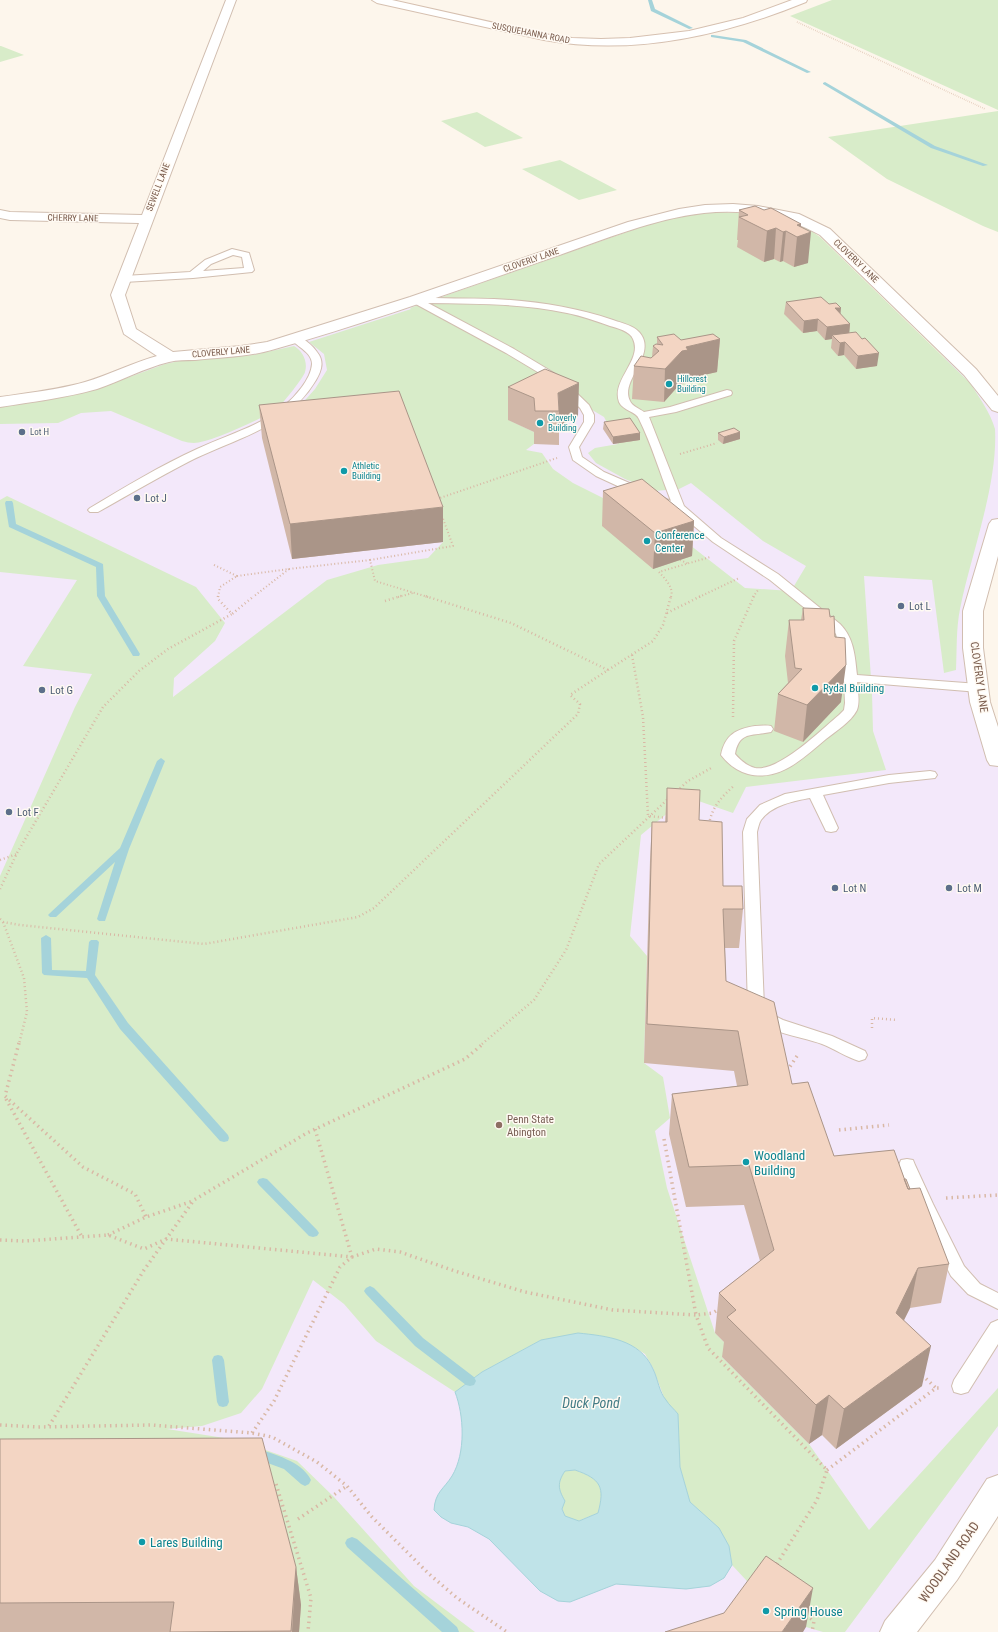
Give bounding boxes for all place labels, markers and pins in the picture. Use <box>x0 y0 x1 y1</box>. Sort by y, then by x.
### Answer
place label: Hillcrest Building <box>677 374 707 394</box>
marker: Hillcrest Building <box>664 379 674 389</box>
place label: Cloverly Building <box>548 413 577 433</box>
marker: Cloverly Building <box>535 418 545 428</box>
marker: Lot H <box>17 427 27 437</box>
place label: Lot H <box>30 427 49 437</box>
place label: Athletic Building <box>352 461 381 481</box>
marker: Athletic Building <box>339 466 349 476</box>
place label: Lot J <box>145 492 167 505</box>
marker: Lot J <box>132 493 142 503</box>
place label: Conference Center <box>655 529 705 555</box>
marker: Conference Center <box>642 536 652 546</box>
place label: Lot L <box>909 600 931 613</box>
marker: Lot L <box>896 601 906 611</box>
place label: Rydal Building <box>823 682 884 695</box>
marker: Rydal Building <box>810 683 820 693</box>
place label: Lot G <box>50 684 73 697</box>
marker: Lot G <box>37 685 47 695</box>
place label: Lot F <box>17 806 39 819</box>
marker: Lot F <box>4 807 14 817</box>
place label: Lot N <box>843 882 866 895</box>
place label: Lot M <box>957 882 982 895</box>
marker: Lot N <box>830 883 840 893</box>
marker: Lot M <box>944 883 954 893</box>
place label: Penn State Abington <box>507 1113 554 1139</box>
marker: Penn State Abington <box>494 1120 504 1130</box>
place label: Woodland Building <box>754 1148 805 1178</box>
marker: Woodland Building <box>741 1157 751 1167</box>
place label: Lares Building <box>150 1535 223 1550</box>
marker: Lares Building <box>137 1537 147 1547</box>
place label: Spring House <box>774 1604 843 1619</box>
marker: Spring House <box>761 1606 771 1616</box>

